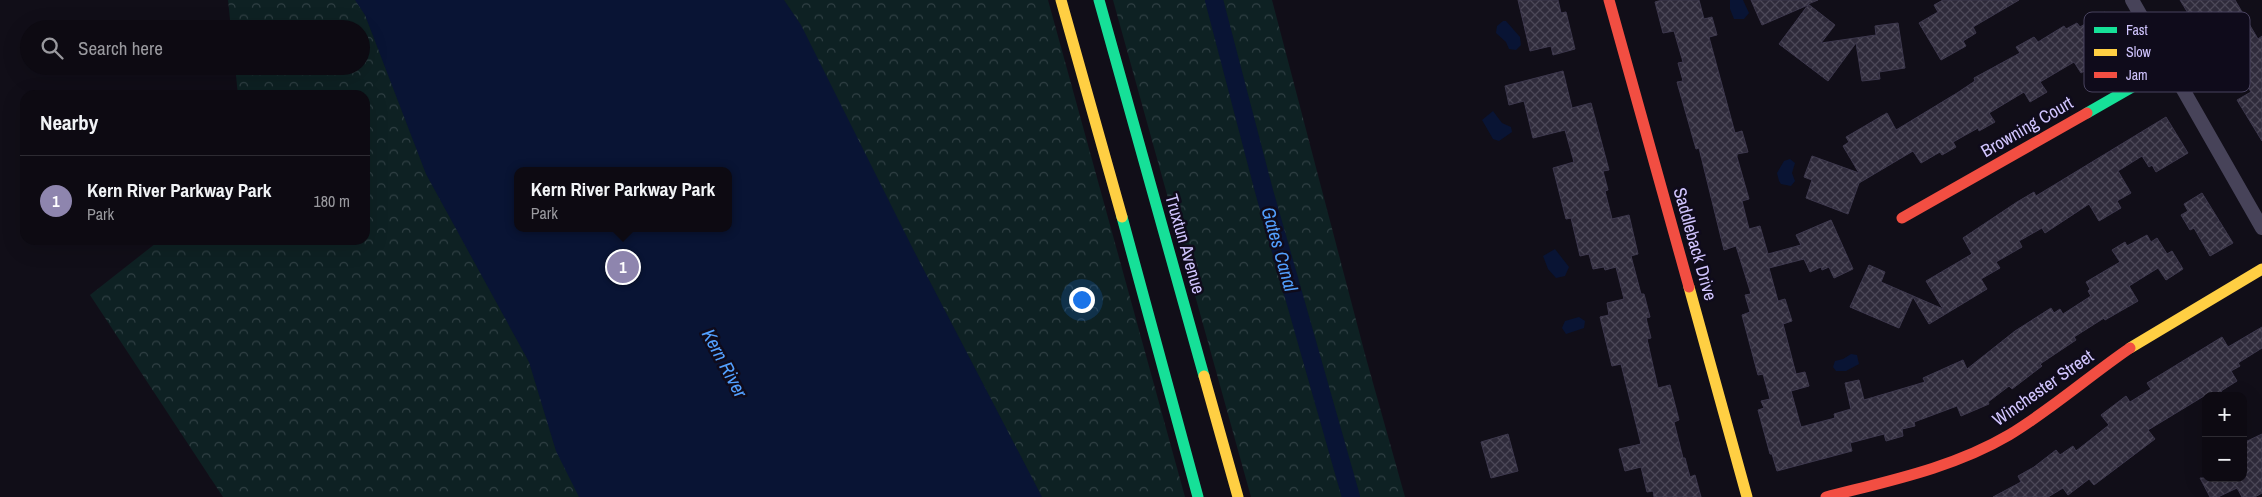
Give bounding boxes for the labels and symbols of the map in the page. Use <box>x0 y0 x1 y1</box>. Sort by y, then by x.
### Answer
legend <box>2084 12 2250 92</box>
text: Fast <box>2126 21 2148 39</box>
text: Slow <box>2126 43 2152 61</box>
text: Jam <box>2126 66 2148 84</box>
street label: Browning Court <box>1976 90 2077 163</box>
street label: Saddleback Drive <box>1667 184 1724 303</box>
street label: Truxtun Avenue <box>1159 191 1212 297</box>
water label: Gates Canal <box>1256 204 1305 295</box>
pin: 1 <box>607 248 639 286</box>
your location <box>1069 287 1095 313</box>
water label: Kern River <box>696 324 754 403</box>
street label: Winchester Street <box>1987 343 2098 432</box>

